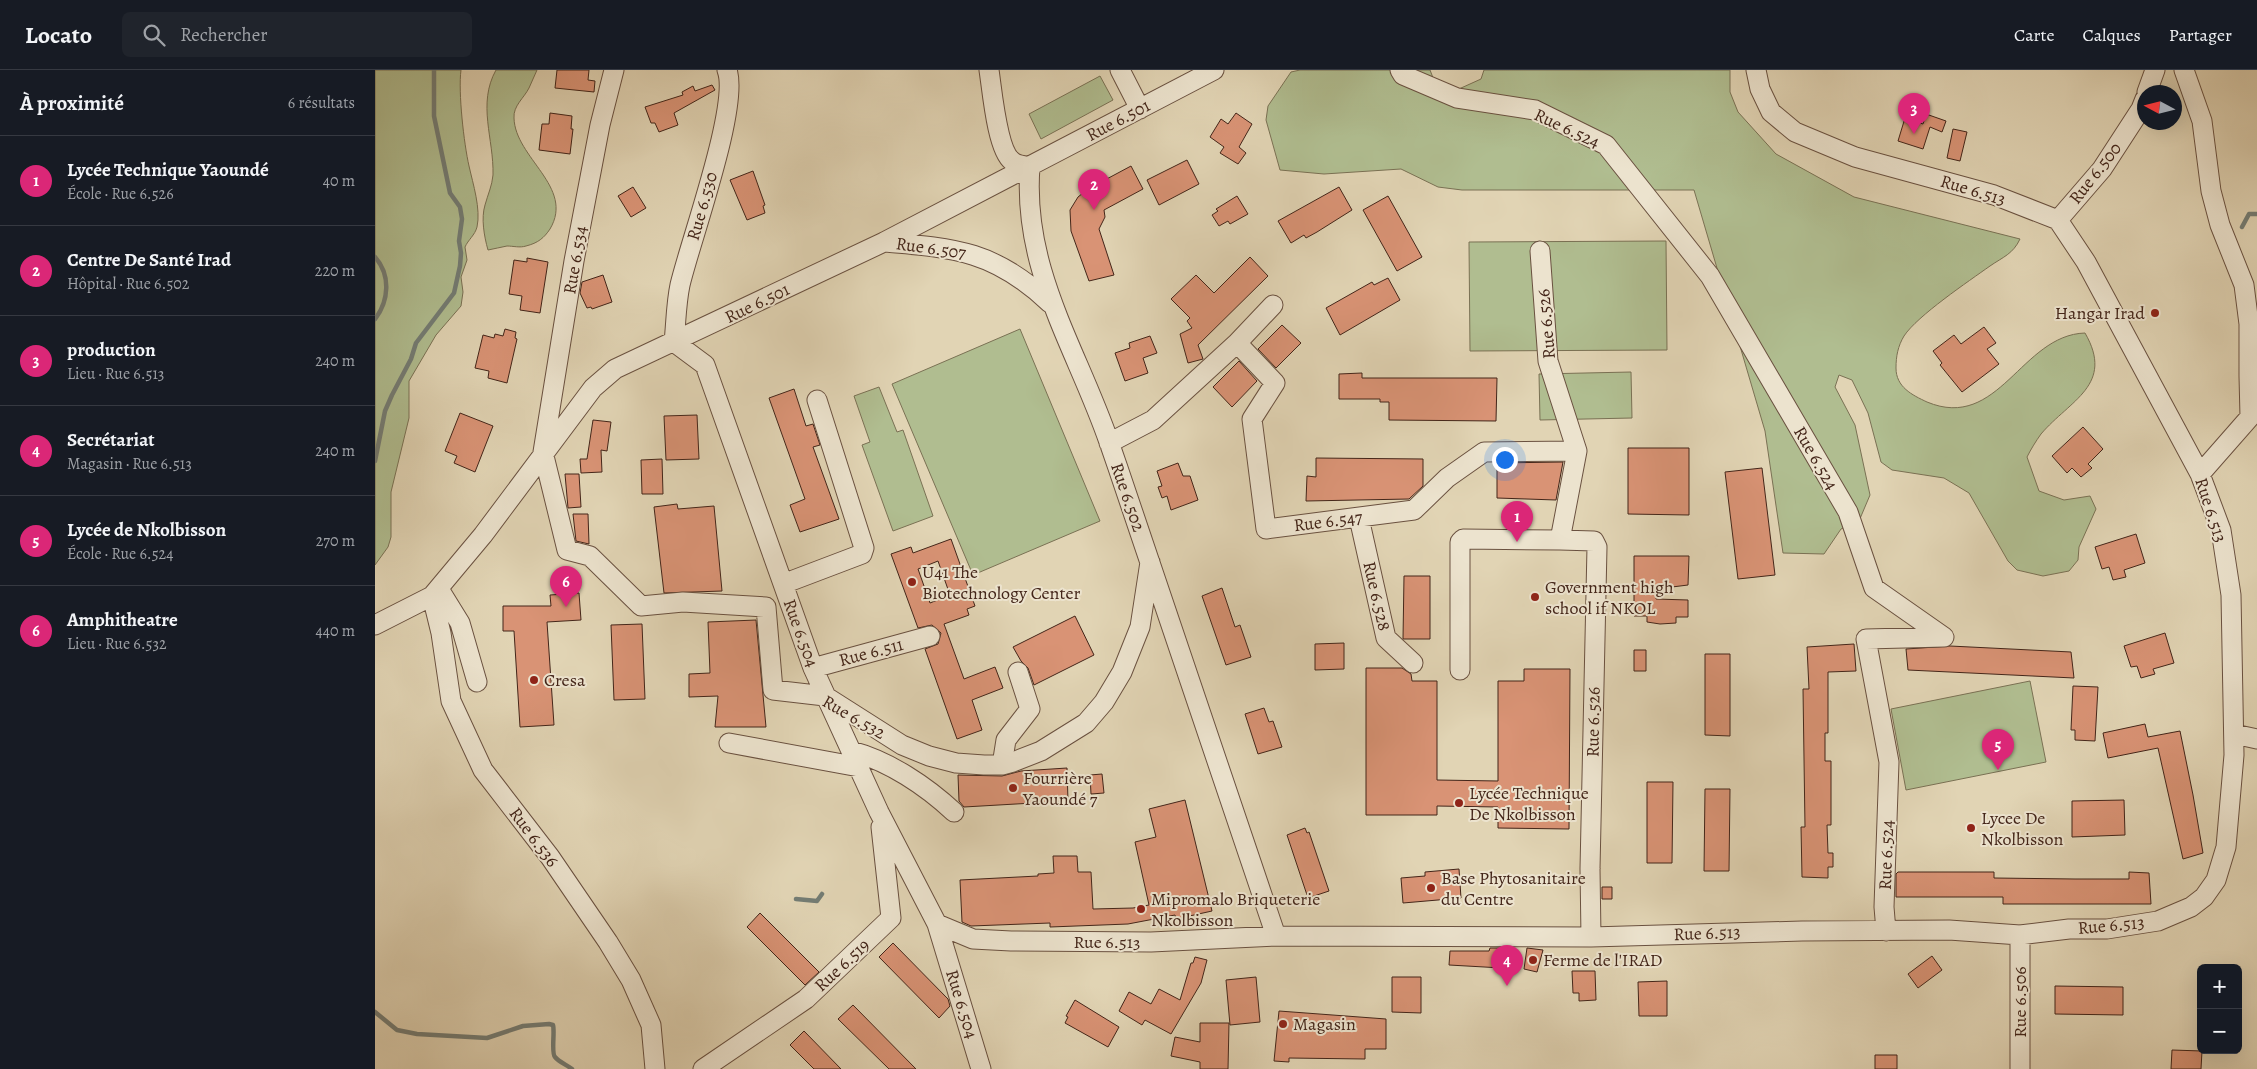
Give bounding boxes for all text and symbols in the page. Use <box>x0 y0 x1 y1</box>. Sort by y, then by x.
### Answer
search box <box>122 12 472 57</box>
text: Locato <box>25 19 92 51</box>
icon: search <box>140 21 168 49</box>
text: Rechercher <box>180 22 268 48</box>
text: Carte <box>2014 23 2054 47</box>
text: Calques <box>2082 23 2141 47</box>
text: Partager <box>2169 23 2232 47</box>
north arrow <box>2137 85 2182 130</box>
text: À proximité <box>20 89 124 117</box>
text: 6 résultats <box>288 92 355 114</box>
street label: Rue 6.501 <box>1082 93 1154 147</box>
pin: 3 <box>1898 93 1930 134</box>
street label: Rue 6.524 <box>1530 102 1604 154</box>
street label: Rue 6.500 <box>2063 137 2127 209</box>
text: Lycée Technique Yaoundé <box>67 157 269 183</box>
street label: Rue 6.530 <box>681 169 723 243</box>
pin: 2 <box>1078 169 1110 210</box>
street label: Rue 6.513 <box>1937 169 2009 211</box>
text: 1 <box>33 170 39 192</box>
text: 40 m <box>323 170 355 192</box>
text: École · Rue 6.526 <box>67 183 174 205</box>
street label: Rue 6.534 <box>557 224 593 296</box>
street label: Rue 6.507 <box>894 231 968 265</box>
text: Centre De Santé Irad <box>67 247 231 273</box>
text: 2 <box>32 260 40 282</box>
text: 220 m <box>315 260 355 282</box>
text: Hôpital · Rue 6.502 <box>67 273 189 295</box>
street label: Rue 6.501 <box>721 277 793 329</box>
street label: Rue 6.526 <box>1531 288 1561 360</box>
place label: Hangar Irad <box>2055 301 2145 325</box>
marker: Hangar Irad <box>2149 307 2161 319</box>
text: production <box>67 337 156 363</box>
text: 3 <box>33 350 39 372</box>
text: 240 m <box>315 350 355 372</box>
text: Lieu · Rue 6.513 <box>67 363 165 385</box>
street label: Rue 6.524 <box>1788 422 1844 494</box>
text: Secrétariat <box>67 427 155 453</box>
text: 4 <box>32 440 40 462</box>
text: 240 m <box>315 440 355 462</box>
your location <box>1492 447 1518 473</box>
text: Magasin · Rue 6.513 <box>67 453 192 475</box>
street label: Rue 6.502 <box>1105 459 1151 535</box>
street label: Rue 6.513 <box>2189 474 2233 546</box>
pin: 1 <box>1501 501 1533 542</box>
street label: Rue 6.547 <box>1292 505 1364 537</box>
text: Lycée de Nkolbisson <box>67 517 226 543</box>
text: 5 <box>33 530 39 552</box>
text: 270 m <box>316 530 355 552</box>
text: École · Rue 6.524 <box>67 543 173 565</box>
street label: Rue 6.528 <box>1357 559 1397 633</box>
place label: U41 The Biotechnology Center <box>922 560 1080 605</box>
pin: 6 <box>550 566 582 607</box>
place label: Government high school if NKOL <box>1545 575 1674 620</box>
marker: U41 The Biotechnology Center <box>906 576 918 588</box>
marker: Government high school if NKOL <box>1529 591 1541 603</box>
street label: Rue 6.504 <box>778 595 824 671</box>
text: Amphitheatre <box>67 607 178 633</box>
text: 6 <box>32 620 40 642</box>
text: 440 m <box>315 620 355 642</box>
street label: Rue 6.511 <box>836 632 906 672</box>
text: Lieu · Rue 6.532 <box>67 633 167 655</box>
place label: Cresa <box>544 668 586 692</box>
marker: Cresa <box>528 674 540 686</box>
street label: Rue 6.526 <box>1580 687 1606 757</box>
street label: Rue 6.532 <box>818 689 890 745</box>
pin: 5 <box>1982 729 2014 770</box>
place label: Fourrière Yaoundé 7 <box>1022 766 1098 811</box>
place label: Lycée Technique De Nkolbisson <box>1469 781 1589 826</box>
marker: Fourrière Yaoundé 7 <box>1007 782 1019 794</box>
marker: Lycée Technique De Nkolbisson <box>1453 797 1465 809</box>
street label: Rue 6.536 <box>504 802 564 872</box>
place label: Lycee De Nkolbisson <box>1981 806 2064 851</box>
street label: Rue 6.524 <box>1873 820 1899 890</box>
marker: Lycee De Nkolbisson <box>1965 822 1977 834</box>
place label: Base Phytosanitaire du Centre <box>1441 866 1586 911</box>
marker: Base Phytosanitaire du Centre <box>1425 882 1437 894</box>
place label: Mipromalo Briqueterie Nkolbisson <box>1151 887 1320 932</box>
marker: Mipromalo Briqueterie Nkolbisson <box>1135 903 1147 915</box>
street label: Rue 6.513 <box>2077 910 2145 940</box>
street label: Rue 6.513 <box>1673 920 1741 946</box>
street label: Rue 6.513 <box>1073 930 1141 954</box>
street label: Rue 6.519 <box>809 933 875 997</box>
pin: 4 <box>1491 945 1523 986</box>
place label: Ferme de l'IRAD <box>1543 948 1662 972</box>
marker: Ferme de l'IRAD <box>1527 954 1539 966</box>
map controls <box>2197 964 2242 1054</box>
button: + <box>2197 964 2242 1009</box>
street label: Rue 6.504 <box>940 966 984 1042</box>
street label: Rue 6.506 <box>2008 966 2032 1038</box>
button: − <box>2197 1009 2242 1054</box>
place label: Magasin <box>1293 1012 1356 1036</box>
marker: Magasin <box>1277 1018 1289 1030</box>

